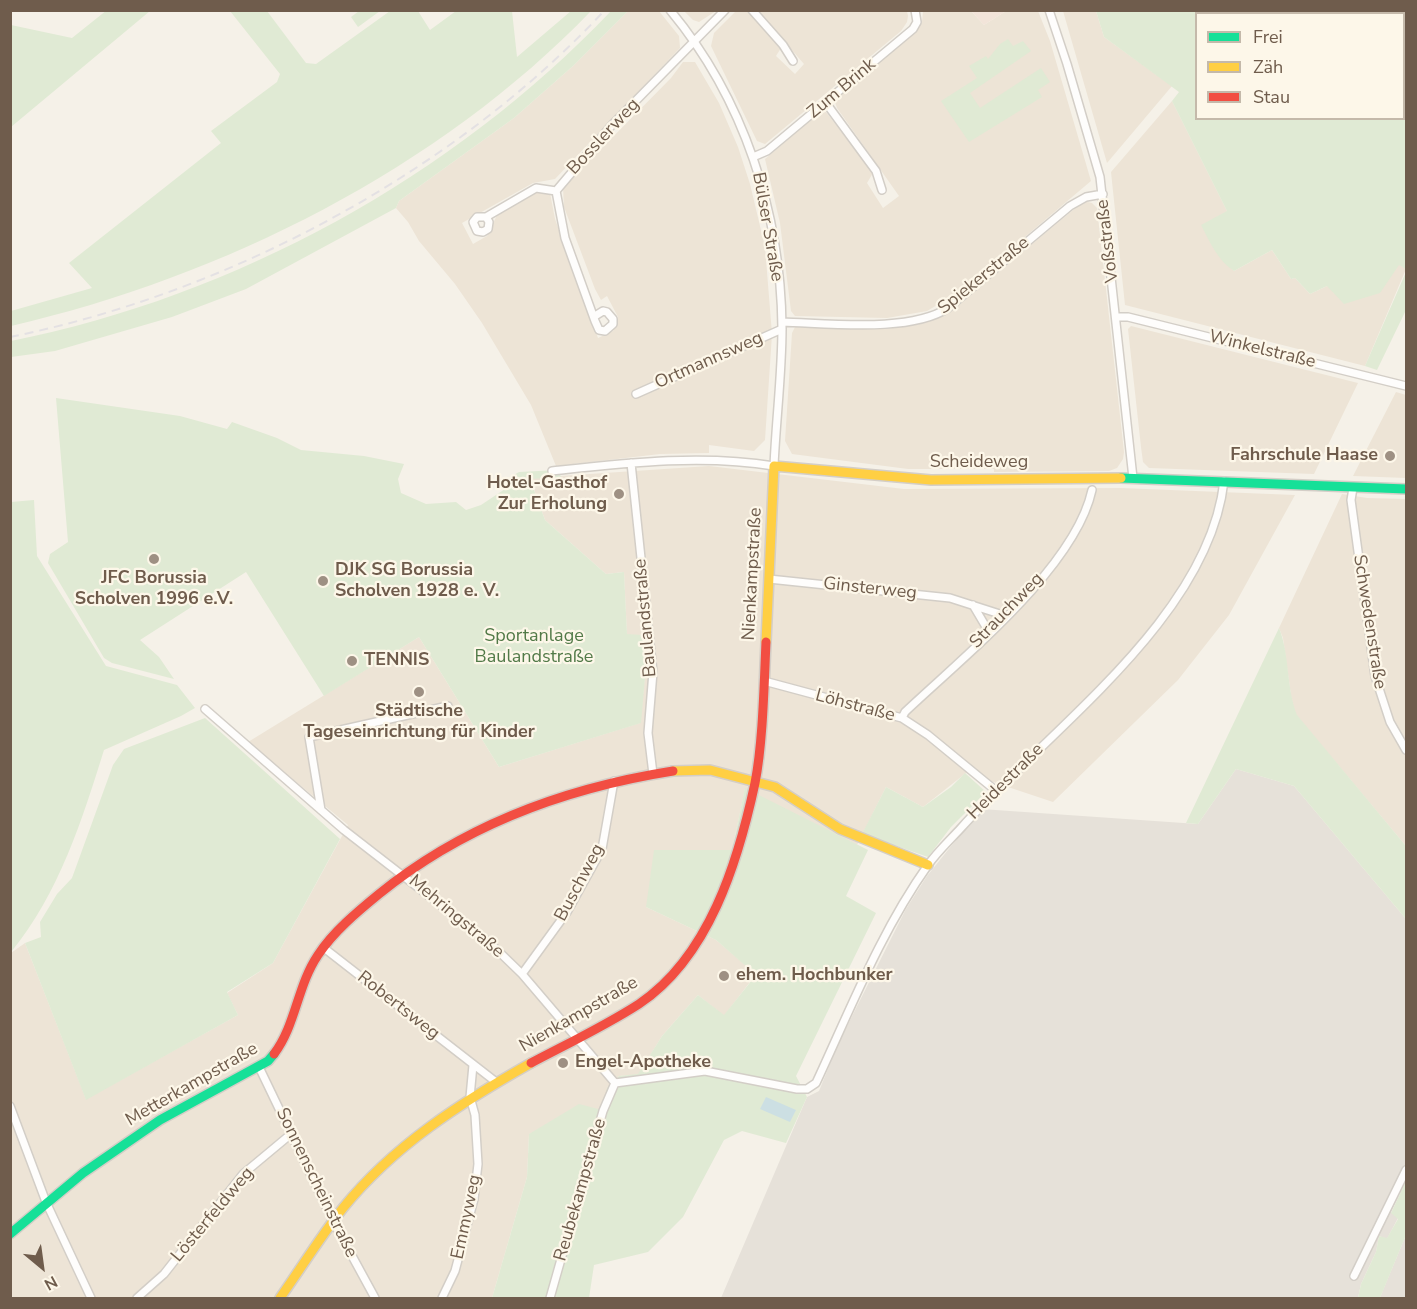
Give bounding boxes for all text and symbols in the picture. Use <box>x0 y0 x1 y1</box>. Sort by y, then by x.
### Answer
legend <box>1195 12 1405 120</box>
text: Frei <box>1253 25 1283 49</box>
street label: Zum Brink <box>803 54 881 124</box>
text: Zäh <box>1253 55 1283 79</box>
text: Stau <box>1253 85 1290 109</box>
street label: Bosslerweg <box>563 94 645 180</box>
street label: Bülser Straße <box>747 171 787 283</box>
street label: Voßstraße <box>1092 198 1124 284</box>
street label: Spiekerstraße <box>934 233 1034 319</box>
street label: Winkelstraße <box>1206 326 1318 374</box>
street label: Ortmannsweg <box>652 328 766 394</box>
place label: Fahrschule Haase <box>1230 445 1378 467</box>
marker: Fahrschule Haase <box>1383 449 1397 463</box>
street label: Scheideweg <box>930 452 1028 474</box>
place label: Hotel-Gasthof Zur Erholung <box>487 473 607 516</box>
marker: Hotel-Gasthof Zur Erholung <box>612 487 626 501</box>
street label: Nienkampstraße <box>739 507 767 641</box>
marker: JFC Borussia Scholven 1996 e.V. <box>147 552 161 566</box>
street label: Schwedenstraße <box>1348 553 1390 691</box>
street label: Baulandstraße <box>630 558 662 678</box>
place label: DJK SG Borussia Scholven 1928 e. V. <box>335 560 499 602</box>
place label: JFC Borussia Scholven 1996 e.V. <box>75 568 233 610</box>
street label: Strauchweg <box>966 569 1048 653</box>
street label: Ginsterweg <box>822 573 918 605</box>
marker: DJK SG Borussia Scholven 1928 e. V. <box>316 574 330 588</box>
park label: Sportanlage Baulandstraße <box>475 626 593 668</box>
place label: TENNIS <box>364 650 429 672</box>
marker: TENNIS <box>345 654 359 668</box>
marker: Städtische Tageseinrichtung für Kinder <box>412 685 426 699</box>
street label: Löhstraße <box>813 685 897 727</box>
place label: Städtische Tageseinrichtung für Kinder <box>303 701 535 744</box>
street label: Heidestraße <box>963 739 1049 825</box>
street label: Buschweg <box>551 841 609 925</box>
street label: Mehringstraße <box>404 871 508 963</box>
place label: ehem. Hochbunker <box>736 965 892 987</box>
street label: Robertsweg <box>352 967 444 1045</box>
marker: ehem. Hochbunker <box>717 969 731 983</box>
street label: Nienkampstraße <box>516 972 642 1058</box>
street label: Metterkampstraße <box>122 1038 262 1132</box>
place label: Engel-Apotheke <box>575 1052 711 1074</box>
marker: Engel-Apotheke <box>556 1056 570 1070</box>
street label: Sonnenscheinstraße <box>270 1105 362 1261</box>
street label: Reubekampstraße <box>550 1116 612 1264</box>
street label: Lösterfeldweg <box>167 1163 259 1267</box>
street label: Emmyweg <box>448 1173 486 1261</box>
north arrow <box>12 1237 72 1297</box>
text: N <box>40 1270 61 1295</box>

